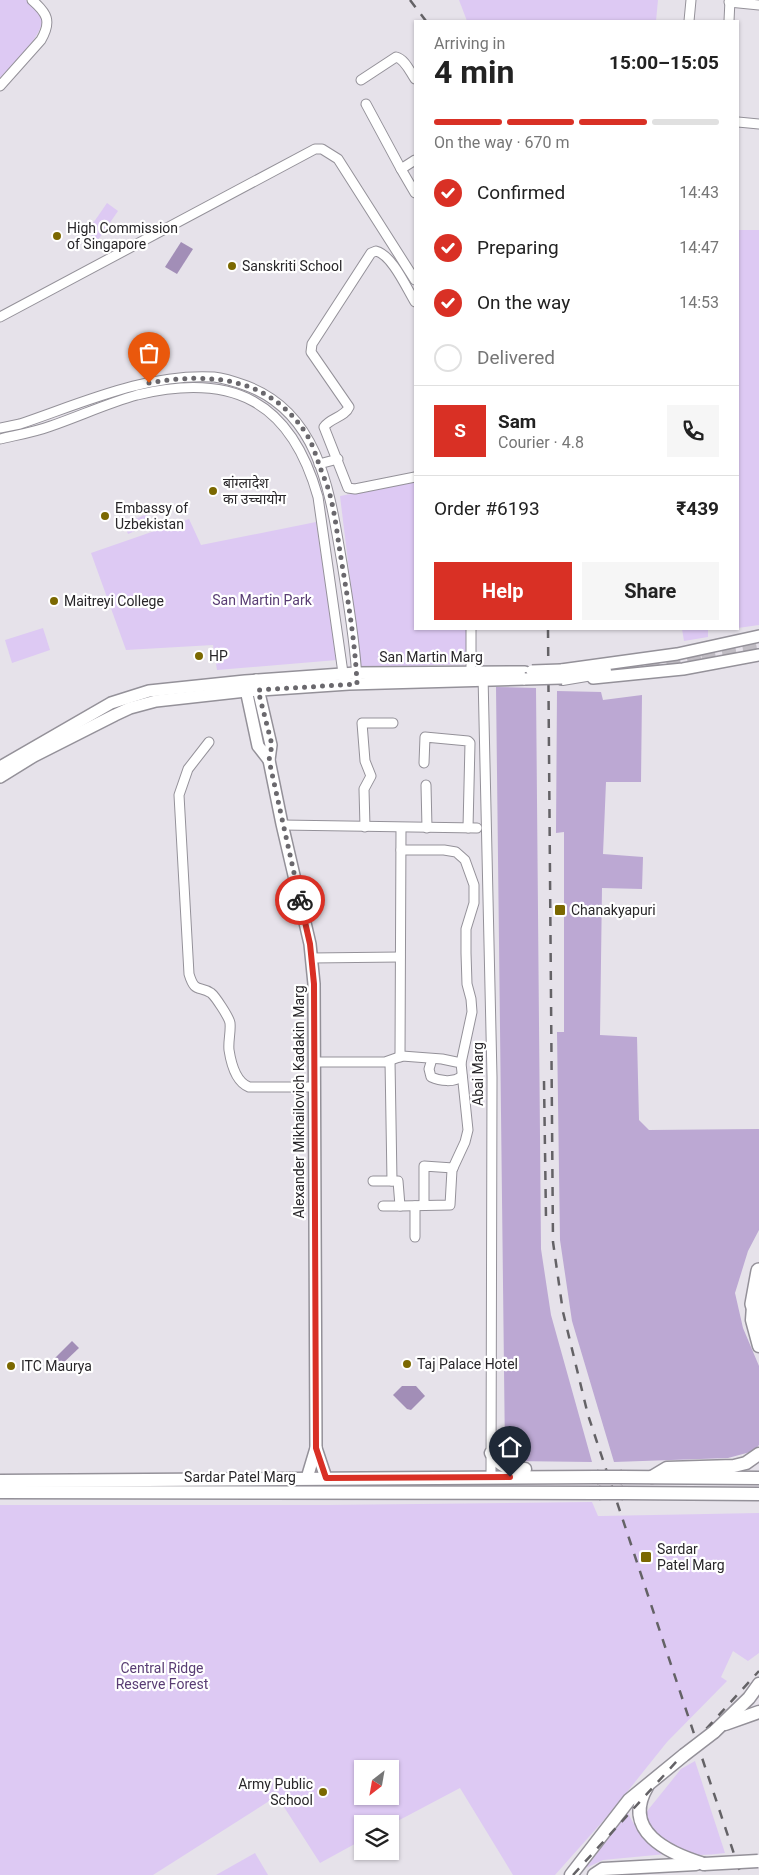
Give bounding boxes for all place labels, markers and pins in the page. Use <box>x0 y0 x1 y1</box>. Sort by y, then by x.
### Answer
place label: High Commission of Singapore <box>67 220 178 252</box>
marker: High Commission of Singapore <box>51 230 63 242</box>
place label: Sanskriti School <box>242 258 342 274</box>
marker: Sanskriti School <box>226 260 238 272</box>
pin <box>128 332 170 383</box>
place label: बांग्लादेश का उच्चायोग <box>223 474 287 507</box>
marker: बांग्लादेश का उच्चायोग <box>207 485 219 497</box>
place label: Embassy of Uzbekistan <box>115 500 188 532</box>
marker: Embassy of Uzbekistan <box>99 510 111 522</box>
place label: Maitreyi College <box>64 593 164 609</box>
marker: Maitreyi College <box>48 595 60 607</box>
place label: HP <box>209 648 228 664</box>
marker: HP <box>193 650 205 662</box>
place label: Chanakyapuri <box>571 902 656 918</box>
marker: Chanakyapuri <box>553 903 567 917</box>
place label: Taj Palace Hotel <box>417 1356 518 1372</box>
place label: ITC Maurya <box>21 1358 92 1374</box>
marker: Taj Palace Hotel <box>401 1358 413 1370</box>
marker: ITC Maurya <box>5 1360 17 1372</box>
pin <box>489 1426 531 1477</box>
place label: Sardar Patel Marg <box>657 1541 725 1573</box>
marker: Sardar Patel Marg <box>639 1550 653 1564</box>
place label: Army Public School <box>238 1776 313 1808</box>
marker: Army Public School <box>317 1786 329 1798</box>

